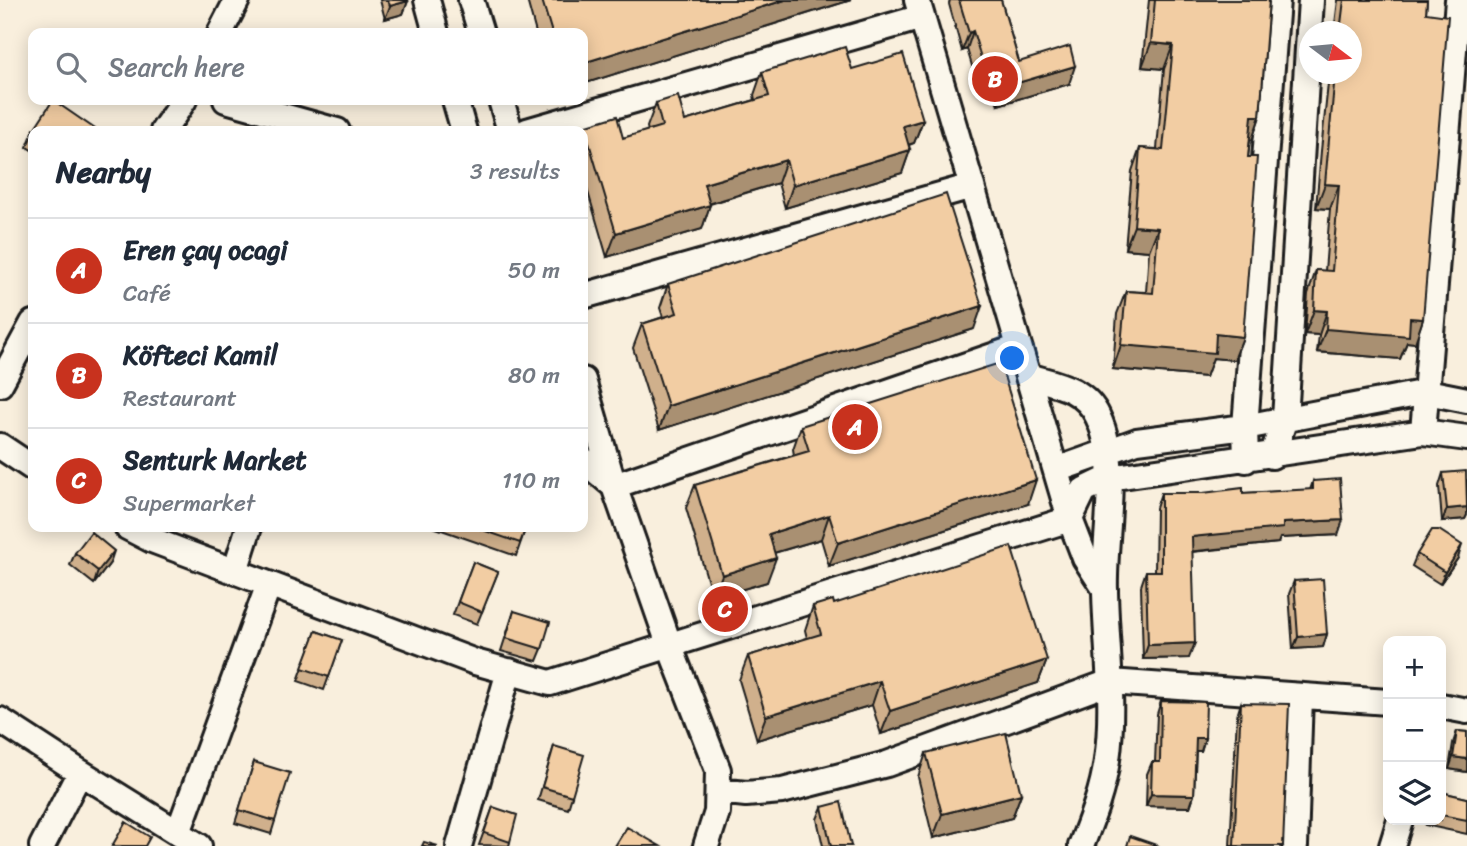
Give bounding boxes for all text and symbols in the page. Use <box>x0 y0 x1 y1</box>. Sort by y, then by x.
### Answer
north arrow <box>1299 21 1362 84</box>
search box <box>28 28 588 105</box>
text: Search here <box>108 44 245 90</box>
icon: search <box>52 48 90 86</box>
pin: B <box>972 53 1018 105</box>
text: Nearby <box>56 145 151 199</box>
text: 3 results <box>470 151 560 192</box>
text: Eren çay ocagi <box>123 227 288 273</box>
text: A <box>71 250 87 291</box>
text: 50 m <box>508 250 560 291</box>
text: Café <box>123 273 171 314</box>
text: Köfteci Kamil <box>123 332 278 378</box>
your location <box>995 341 1029 375</box>
text: B <box>72 355 86 396</box>
text: 80 m <box>508 355 560 396</box>
text: Restaurant <box>123 378 237 419</box>
pin: A <box>832 401 878 453</box>
text: Senturk Market <box>123 437 307 483</box>
text: C <box>72 460 86 501</box>
text: 110 m <box>502 460 560 501</box>
text: Supermarket <box>123 483 255 524</box>
pin: C <box>702 583 748 635</box>
map controls <box>1383 636 1446 825</box>
button: + <box>1383 636 1446 699</box>
button: − <box>1383 699 1446 762</box>
button: layers <box>1383 762 1446 825</box>

